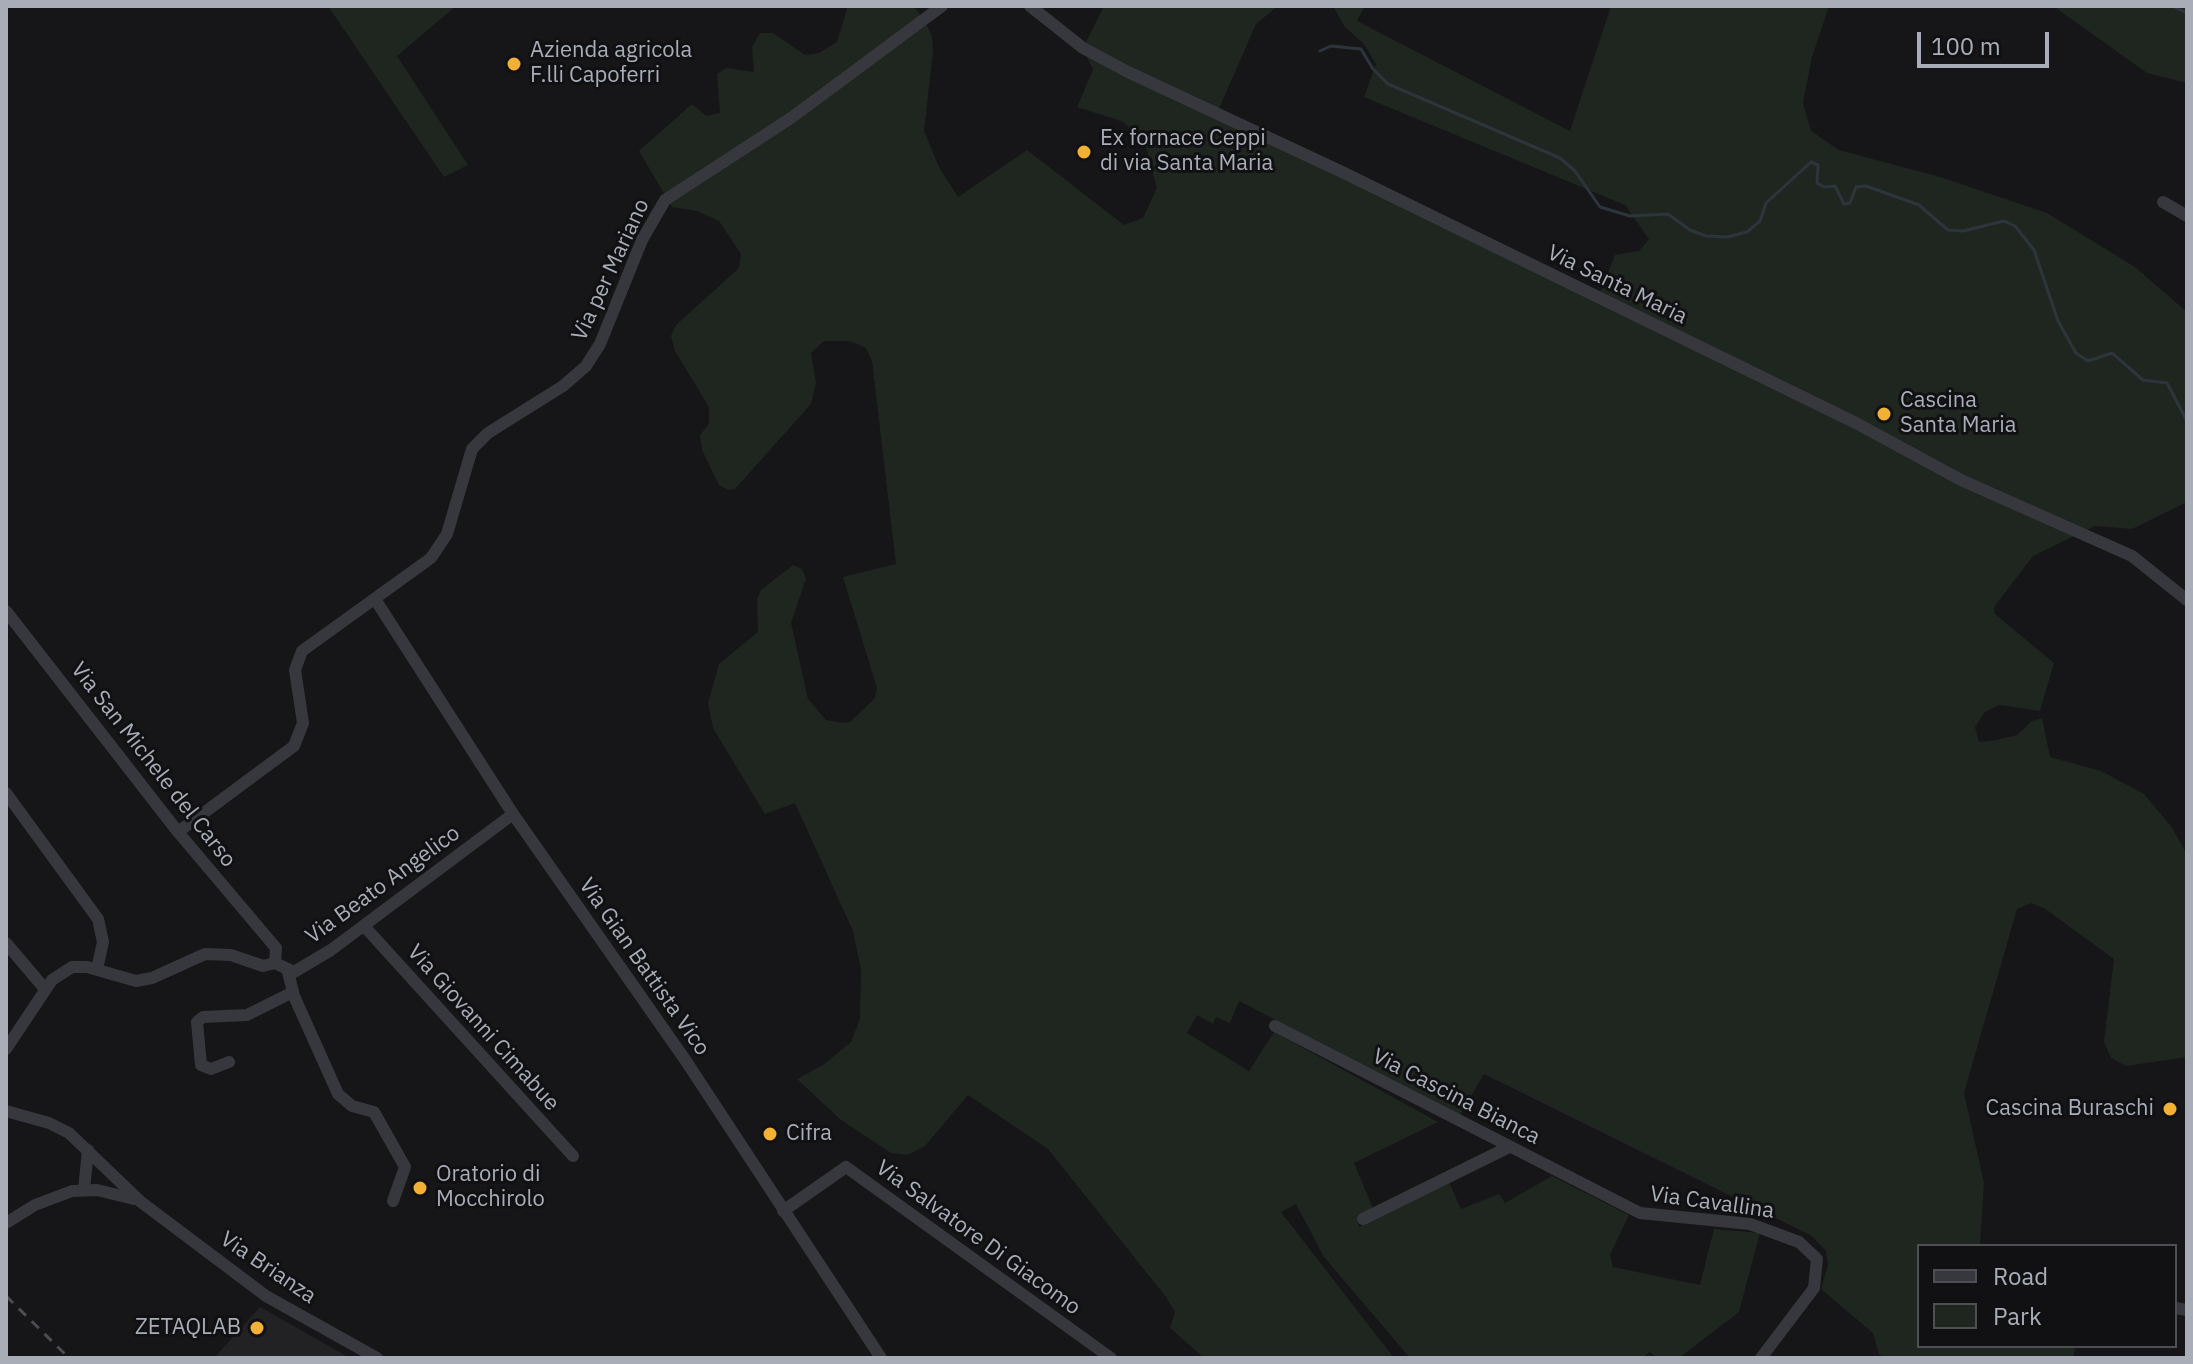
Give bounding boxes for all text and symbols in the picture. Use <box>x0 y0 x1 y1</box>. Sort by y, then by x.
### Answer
scale bar <box>1921 16 2053 66</box>
text: 100 m <box>1931 30 2001 62</box>
place label: Azienda agricola F.lli Capoferri <box>530 38 692 90</box>
marker: Azienda agricola F.lli Capoferri <box>505 55 523 73</box>
place label: Ex fornace Ceppi di via Santa Maria <box>1100 126 1273 178</box>
marker: Ex fornace Ceppi di via Santa Maria <box>1075 143 1093 161</box>
street label: Via per Mariano <box>567 195 655 345</box>
street label: Via Santa Maria <box>1543 240 1691 330</box>
place label: Cascina Santa Maria <box>1900 388 2017 440</box>
marker: Cascina Santa Maria <box>1875 405 1893 423</box>
street label: Via San Michele del Carso <box>65 657 241 873</box>
street label: Via Beato Angelico <box>301 820 465 950</box>
street label: Via Gian Battista Vico <box>573 873 715 1061</box>
street label: Via Giovanni Cimabue <box>401 940 565 1116</box>
street label: Via Cascina Bianca <box>1368 1043 1544 1151</box>
place label: Cascina Buraschi <box>1986 1096 2154 1122</box>
marker: Cascina Buraschi <box>2161 1100 2179 1118</box>
place label: Cifra <box>786 1121 832 1147</box>
marker: Cifra <box>761 1125 779 1143</box>
street label: Via Salvatore Di Giacomo <box>871 1155 1085 1321</box>
place label: Oratorio di Mocchirolo <box>436 1162 545 1214</box>
marker: Oratorio di Mocchirolo <box>411 1179 429 1197</box>
street label: Via Cavallina <box>1648 1181 1776 1225</box>
street label: Via Brianza <box>215 1226 321 1310</box>
legend <box>1917 1244 2177 1348</box>
text: Road <box>1993 1260 2048 1292</box>
text: Park <box>1993 1300 2042 1332</box>
place label: ZETAQLAB <box>135 1315 241 1341</box>
marker: ZETAQLAB <box>248 1319 266 1337</box>

